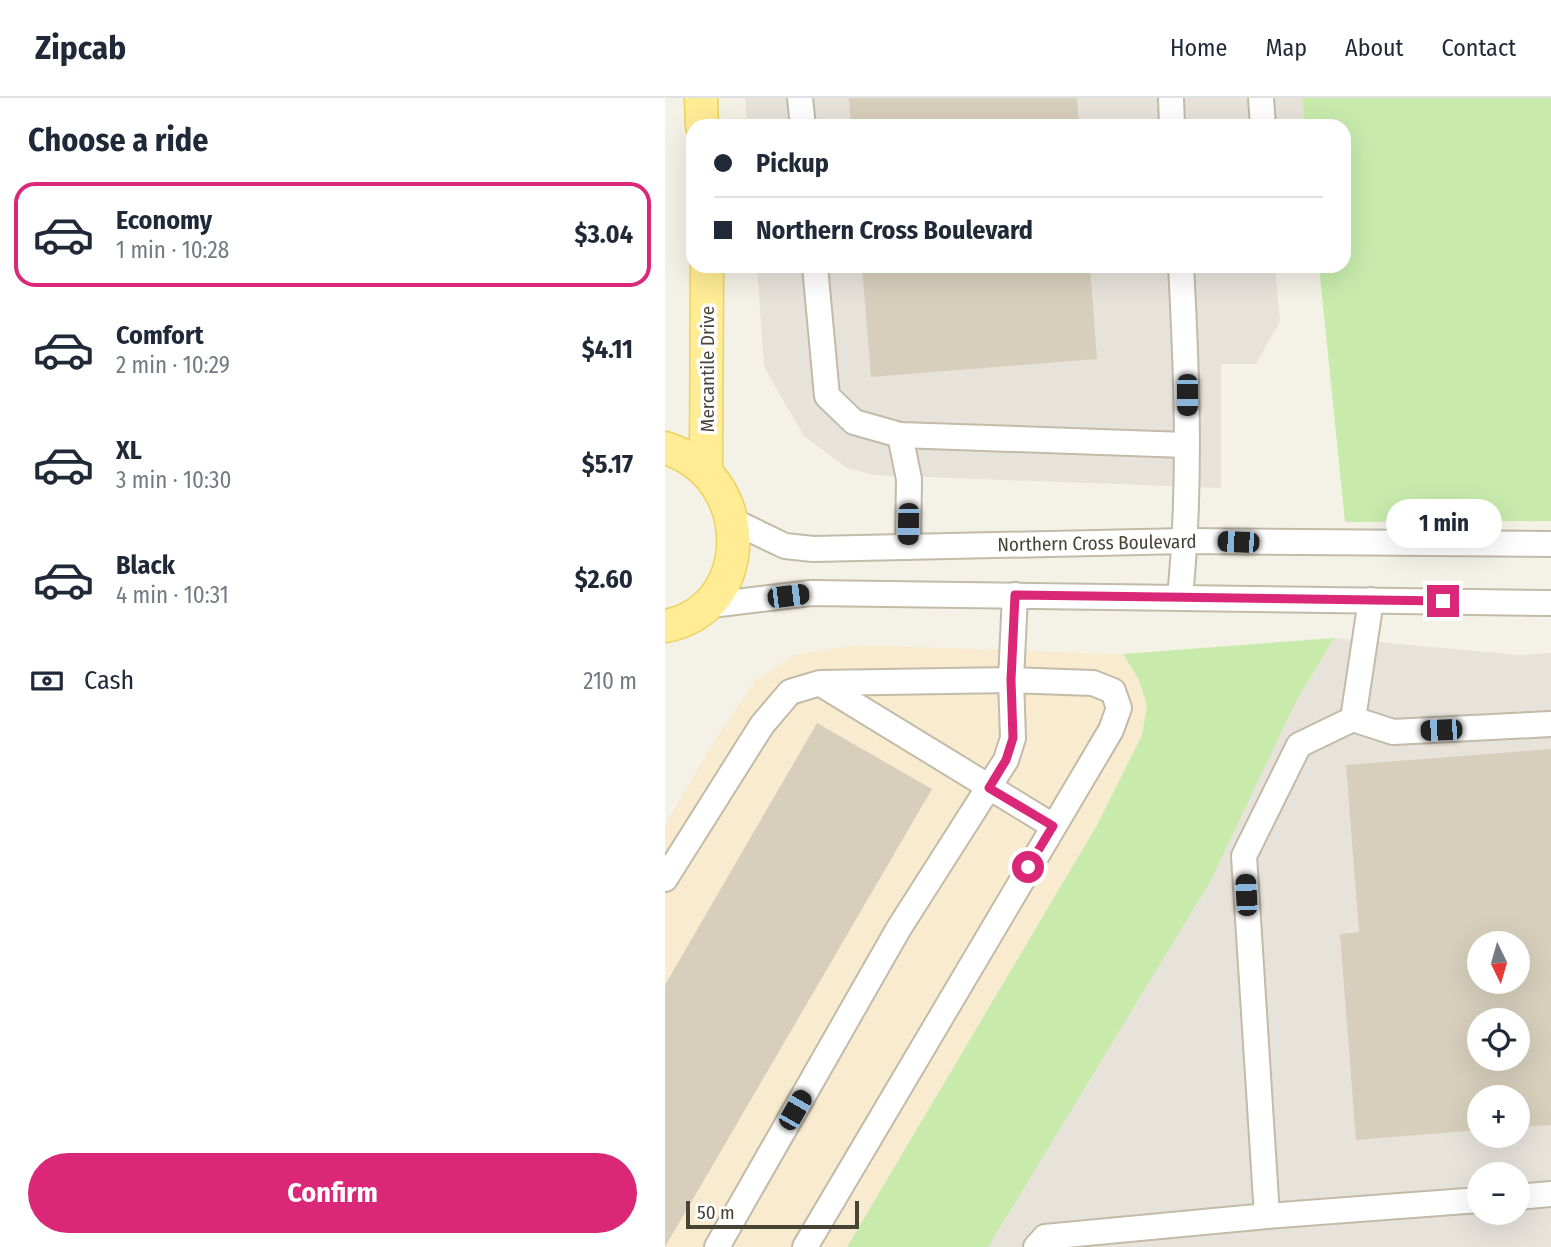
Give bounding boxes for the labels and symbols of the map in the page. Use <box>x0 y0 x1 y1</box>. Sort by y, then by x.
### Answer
street label: Mercantile Drive <box>696 306 719 432</box>
car <box>1177 374 1198 416</box>
callout: 1 min <box>1385 500 1501 548</box>
car <box>898 503 919 545</box>
street label: Northern Cross Boulevard <box>997 530 1197 556</box>
car <box>1217 531 1260 553</box>
car <box>766 583 811 609</box>
route end <box>1427 585 1459 617</box>
car <box>1420 719 1463 741</box>
route start <box>1012 851 1044 883</box>
car <box>1235 873 1258 917</box>
north arrow <box>1467 931 1529 994</box>
car <box>776 1087 815 1133</box>
scale bar <box>686 1198 859 1230</box>

